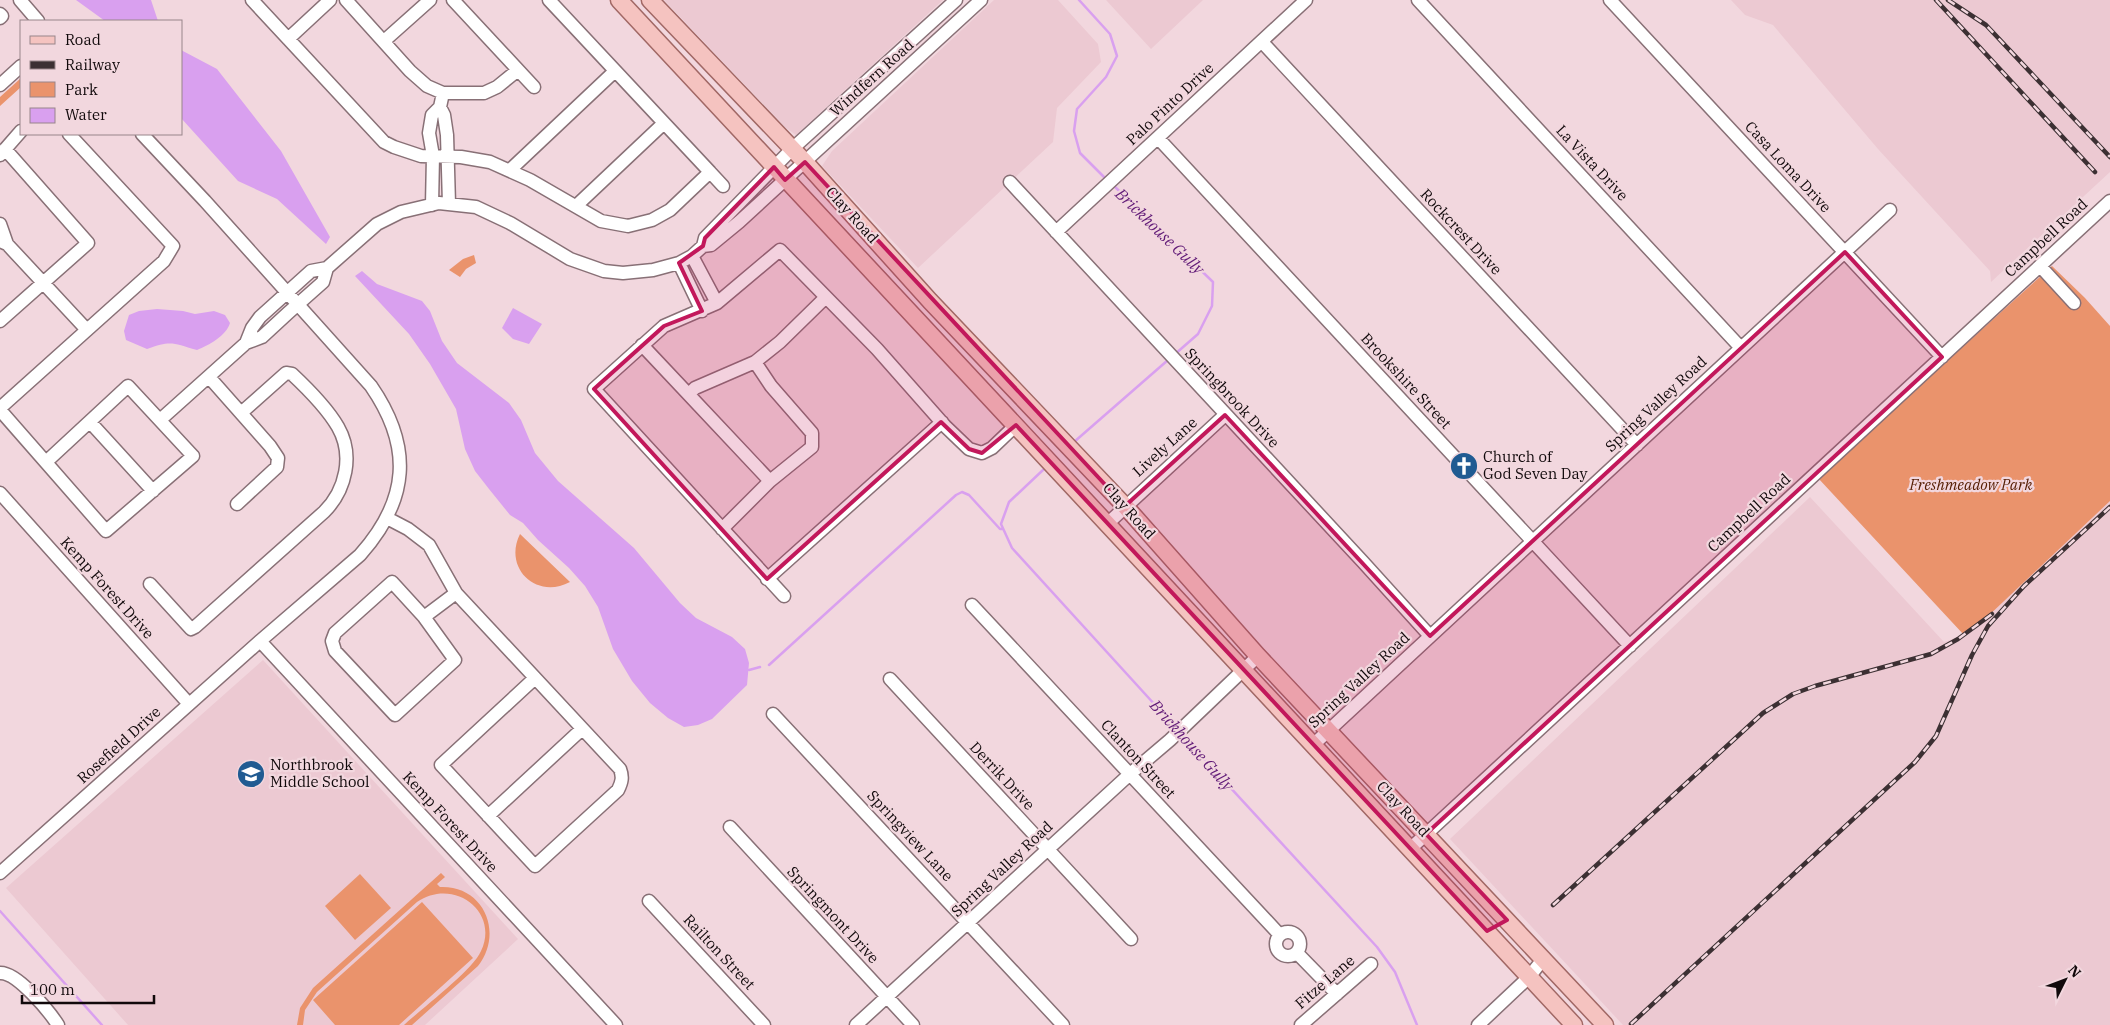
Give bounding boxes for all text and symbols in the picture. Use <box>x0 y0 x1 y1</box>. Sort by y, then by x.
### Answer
legend <box>20 20 182 135</box>
text: Road <box>65 30 101 49</box>
street label: Windfern Road <box>826 35 918 120</box>
text: Railway <box>65 55 120 74</box>
street label: Palo Pinto Drive <box>1122 58 1217 149</box>
text: Park <box>65 80 98 99</box>
text: Water <box>65 105 107 124</box>
street label: Casa Loma Drive <box>1741 117 1836 216</box>
street label: La Vista Drive <box>1552 121 1632 205</box>
street label: Clay Road <box>822 182 883 247</box>
water label: Brickhouse Gully <box>1111 183 1210 279</box>
street label: Rockcrest Drive <box>1417 185 1506 279</box>
street label: Campbell Road <box>2000 194 2091 281</box>
street label: Brookshire Street <box>1357 329 1456 433</box>
street label: Springbrook Drive <box>1181 344 1284 452</box>
street label: Spring Valley Road <box>1601 352 1710 456</box>
street label: Lively Lane <box>1128 413 1201 481</box>
place label: Church of God Seven Day <box>1483 447 1588 483</box>
church icon: Church of God Seven Day <box>1449 451 1479 481</box>
street label: Campbell Road <box>1703 469 1794 556</box>
park label: Freshmeadow Park <box>1908 475 2033 494</box>
street label: Clay Road <box>1099 478 1160 543</box>
street label: Kemp Forest Drive <box>56 533 158 643</box>
street label: Spring Valley Road <box>1304 628 1413 732</box>
water label: Brickhouse Gully <box>1145 695 1239 796</box>
street label: Rosefield Drive <box>73 702 164 787</box>
street label: Clanton Street <box>1097 715 1180 802</box>
street label: Derrik Drive <box>966 737 1039 814</box>
place label: Northbrook Middle School <box>270 755 370 791</box>
school or university icon: Northbrook Middle School <box>236 759 266 789</box>
street label: Kemp Forest Drive <box>399 767 502 876</box>
street label: Clay Road <box>1373 777 1434 841</box>
street label: Springview Lane <box>863 786 957 885</box>
street label: Spring Valley Road <box>947 817 1056 921</box>
street label: Springmont Drive <box>783 862 883 967</box>
street label: Railton Street <box>680 910 759 993</box>
street label: Fitze Lane <box>1291 951 1358 1013</box>
north arrow <box>2040 955 2090 1005</box>
text: N <box>2064 961 2085 981</box>
scale bar <box>22 972 155 1004</box>
text: 100 m <box>30 980 75 999</box>

